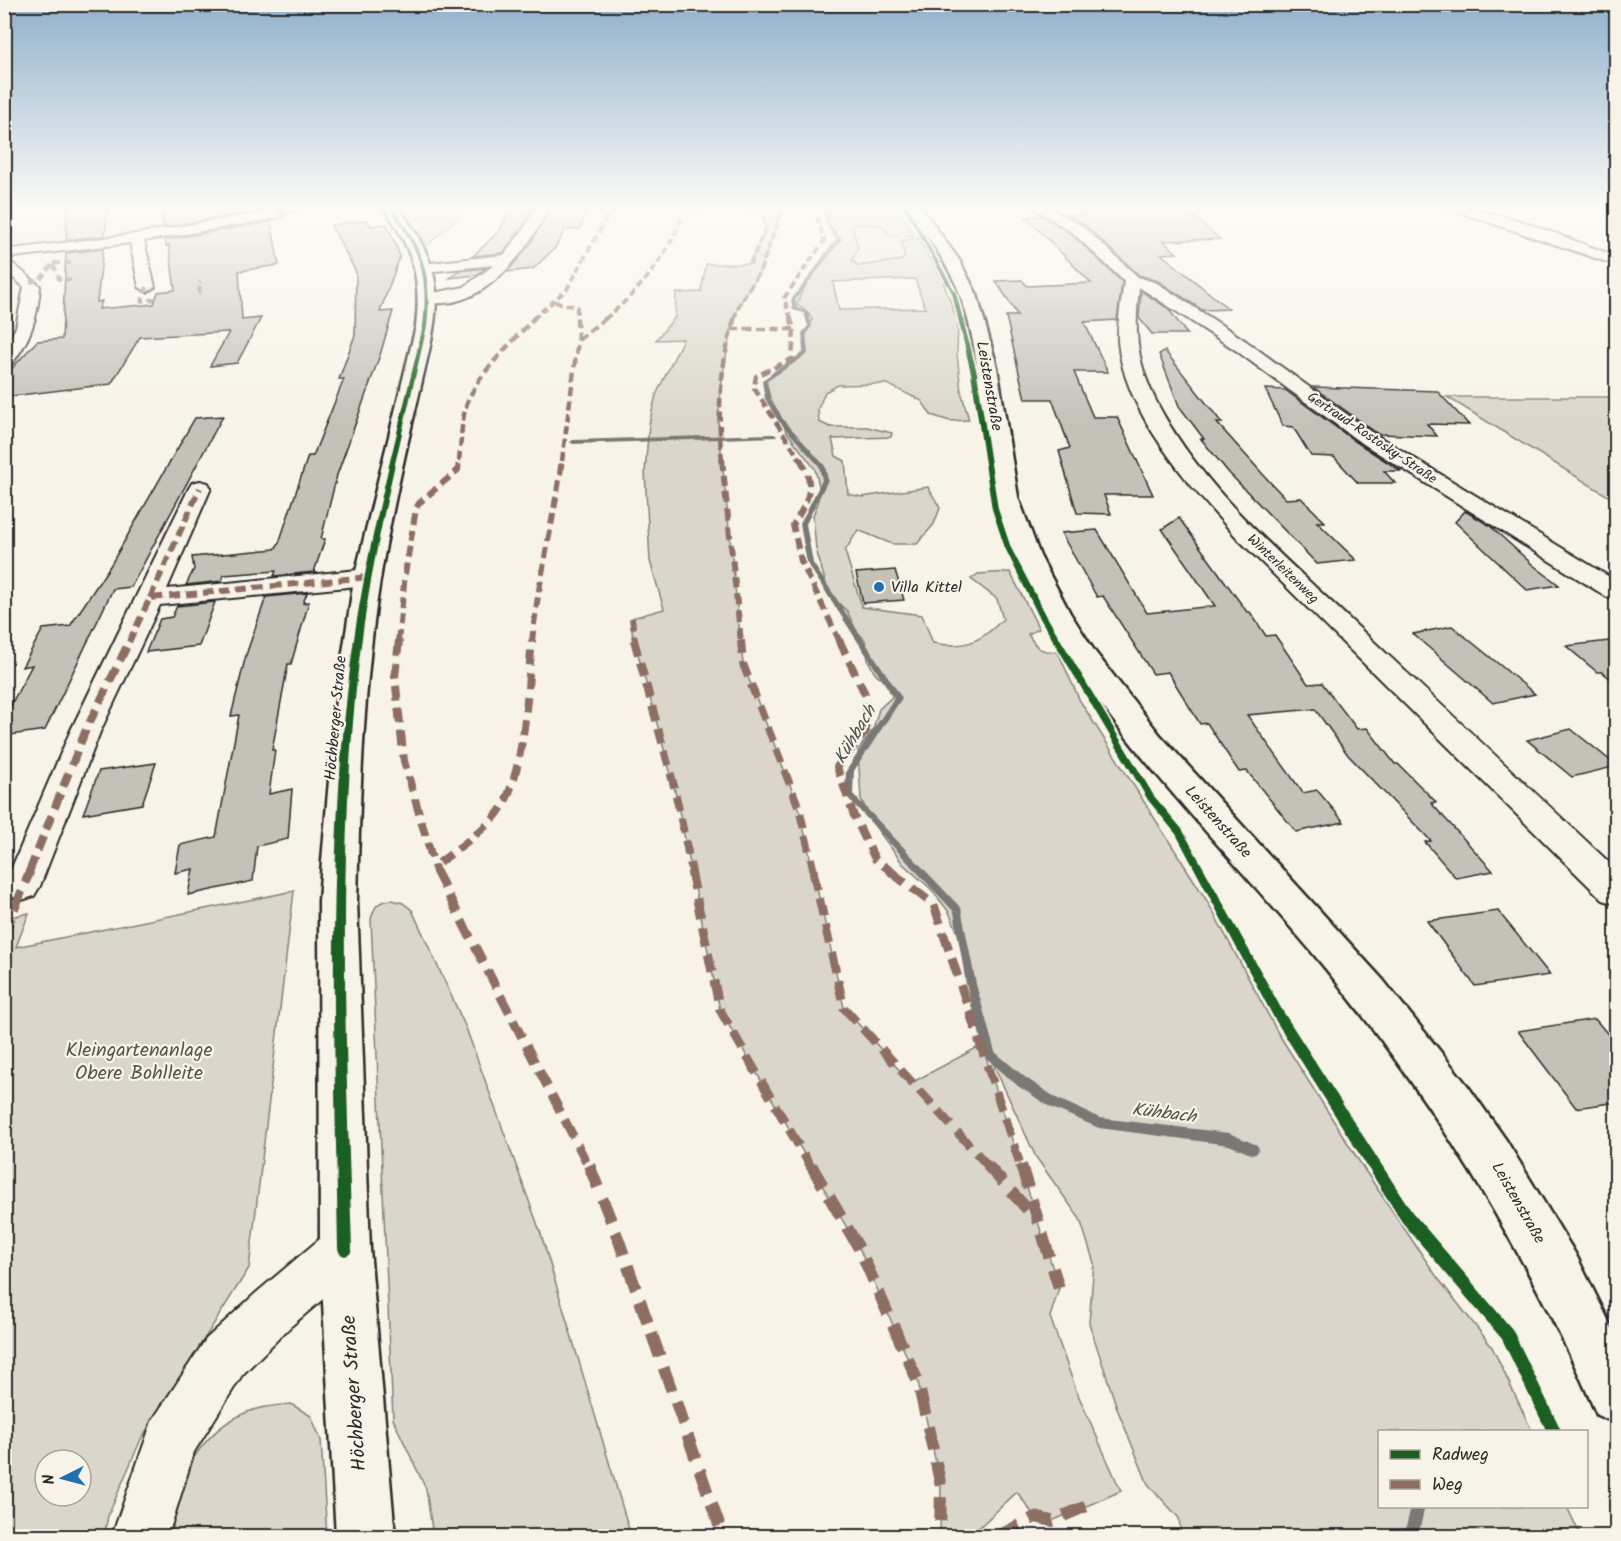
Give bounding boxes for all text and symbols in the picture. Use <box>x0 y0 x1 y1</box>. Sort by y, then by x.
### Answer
street label: Leistenstraße <box>969 339 1009 433</box>
street label: Gertraud-Rostosky-Straße <box>1303 386 1442 490</box>
street label: Winterleitenweg <box>1242 529 1324 609</box>
place label: Villa Kittel <box>891 575 962 600</box>
marker: Villa Kittel <box>872 580 886 594</box>
street label: Höchberger Straße <box>318 655 354 781</box>
water label: Kühbach <box>827 699 886 770</box>
street label: Leistenstraße <box>1178 780 1258 864</box>
park label: Kleingartenanlage Obere Bohlleite <box>66 1035 212 1090</box>
water label: Kühbach <box>1130 1096 1199 1132</box>
street label: Leistenstraße <box>1484 1157 1552 1249</box>
street label: Höchberger Straße <box>334 1314 376 1472</box>
legend <box>1378 1430 1588 1508</box>
text: Radweg <box>1432 1441 1489 1470</box>
north arrow <box>33 1448 93 1508</box>
text: Weg <box>1432 1471 1463 1500</box>
text: N <box>37 1473 63 1486</box>

